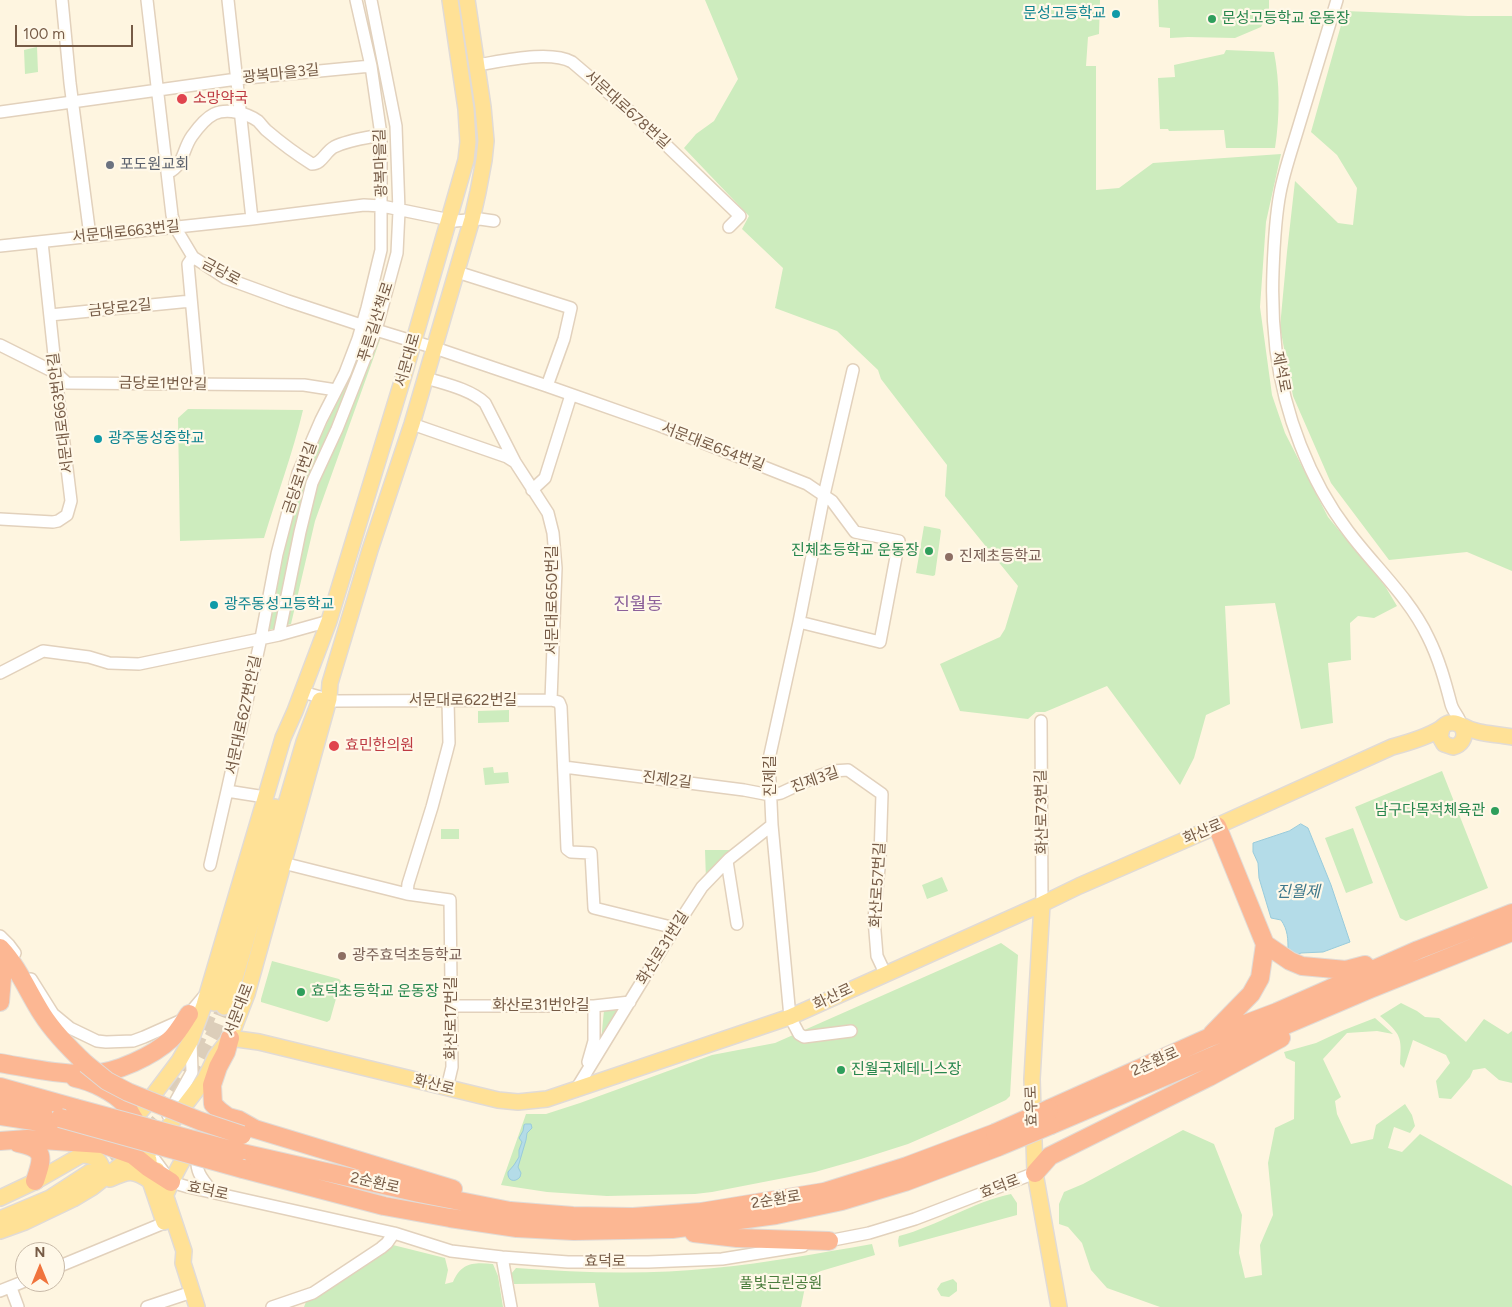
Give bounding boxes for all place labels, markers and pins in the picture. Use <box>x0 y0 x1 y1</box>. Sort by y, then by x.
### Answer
place label: 문성고등학교 <box>1023 5 1106 23</box>
marker: 문성고등학교 <box>1110 8 1122 20</box>
place label: 문성고등학교 운동장 <box>1222 10 1350 28</box>
marker: 문성고등학교 운동장 <box>1206 13 1218 25</box>
place label: 소망약국 <box>193 90 248 108</box>
marker: 소망약국 <box>175 92 189 106</box>
place label: 포도원교회 <box>120 156 189 174</box>
marker: 포도원교회 <box>104 159 116 171</box>
place label: 광주동성중학교 <box>108 430 205 448</box>
marker: 광주동성중학교 <box>92 433 104 445</box>
place label: 진체초등학교 운동장 <box>791 542 919 560</box>
marker: 진체초등학교 운동장 <box>923 545 935 557</box>
place label: 진제초등학교 <box>959 548 1042 566</box>
marker: 진제초등학교 <box>943 551 955 563</box>
place label: 광주동성고등학교 <box>224 596 334 614</box>
marker: 광주동성고등학교 <box>208 599 220 611</box>
place label: 효민한의원 <box>345 737 414 755</box>
marker: 효민한의원 <box>327 739 341 753</box>
place label: 남구다목적체육관 <box>1375 802 1485 820</box>
marker: 남구다목적체육관 <box>1489 805 1501 817</box>
place label: 광주효덕초등학교 <box>352 947 462 965</box>
marker: 광주효덕초등학교 <box>336 950 348 962</box>
place label: 효덕초등학교 운동장 <box>311 983 439 1001</box>
marker: 효덕초등학교 운동장 <box>295 986 307 998</box>
place label: 진월국제테니스장 <box>851 1061 961 1079</box>
marker: 진월국제테니스장 <box>835 1064 847 1076</box>

